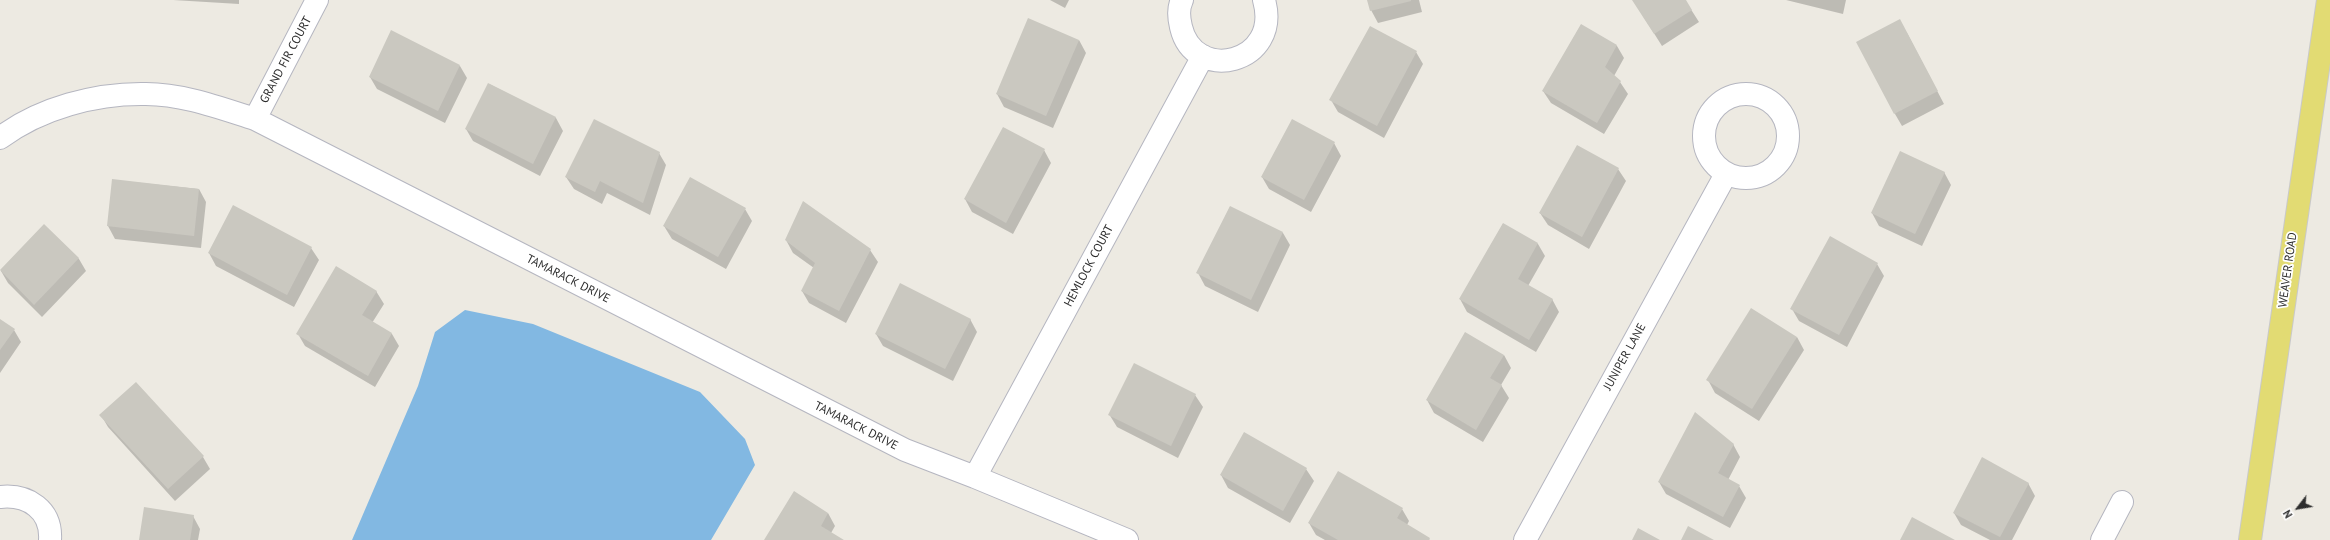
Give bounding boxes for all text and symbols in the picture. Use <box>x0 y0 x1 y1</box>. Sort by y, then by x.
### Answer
street label: GRAND FIR COURT <box>257 14 315 106</box>
street label: HEMLOCK COURT <box>1061 223 1117 309</box>
street label: WEAVER ROAD <box>2276 231 2300 309</box>
street label: TAMARACK DRIVE <box>524 252 612 306</box>
street label: JUNIPER LANE <box>1601 321 1649 393</box>
street label: TAMARACK DRIVE <box>812 399 900 453</box>
north arrow <box>2278 488 2318 528</box>
text: N <box>2280 507 2296 521</box>

